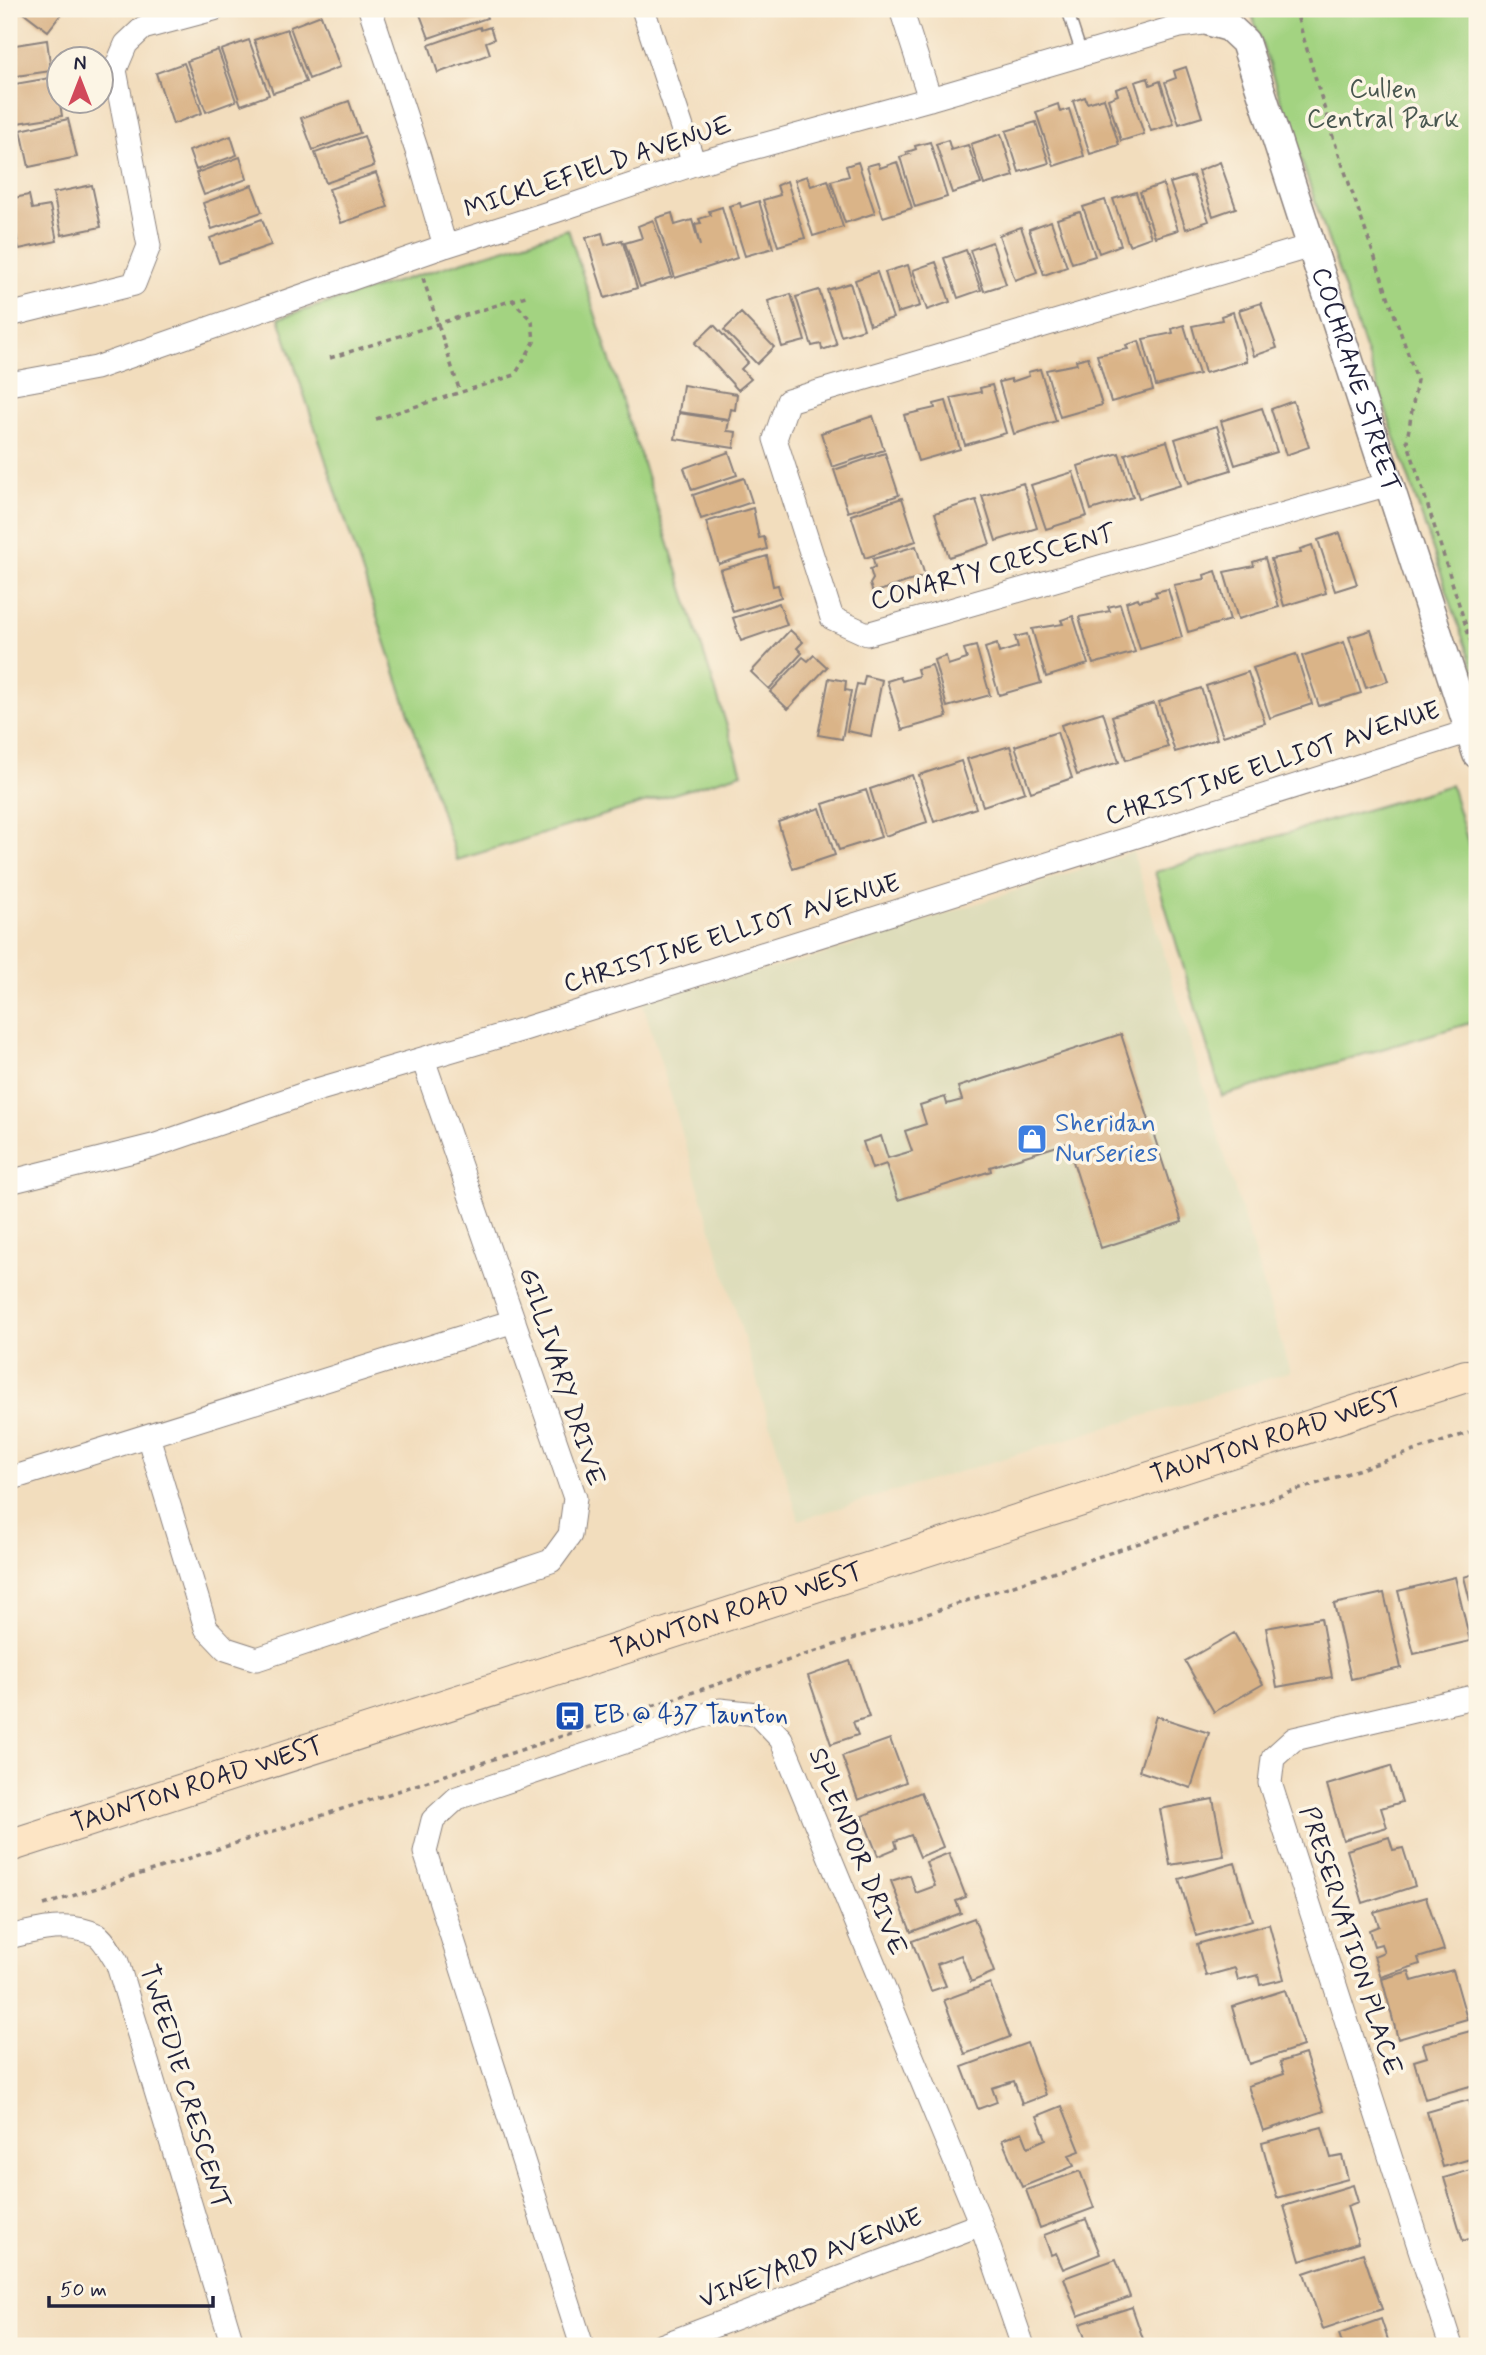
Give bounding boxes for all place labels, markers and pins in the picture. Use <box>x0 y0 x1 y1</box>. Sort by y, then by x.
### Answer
place label: Sheridan Nurseries <box>1055 1107 1158 1171</box>
shop icon: Sheridan Nurseries <box>1015 1122 1049 1156</box>
bus stop icon: EB @ 437 Taunton <box>553 1699 587 1733</box>
place label: EB @ 437 Taunton <box>593 1699 788 1733</box>

